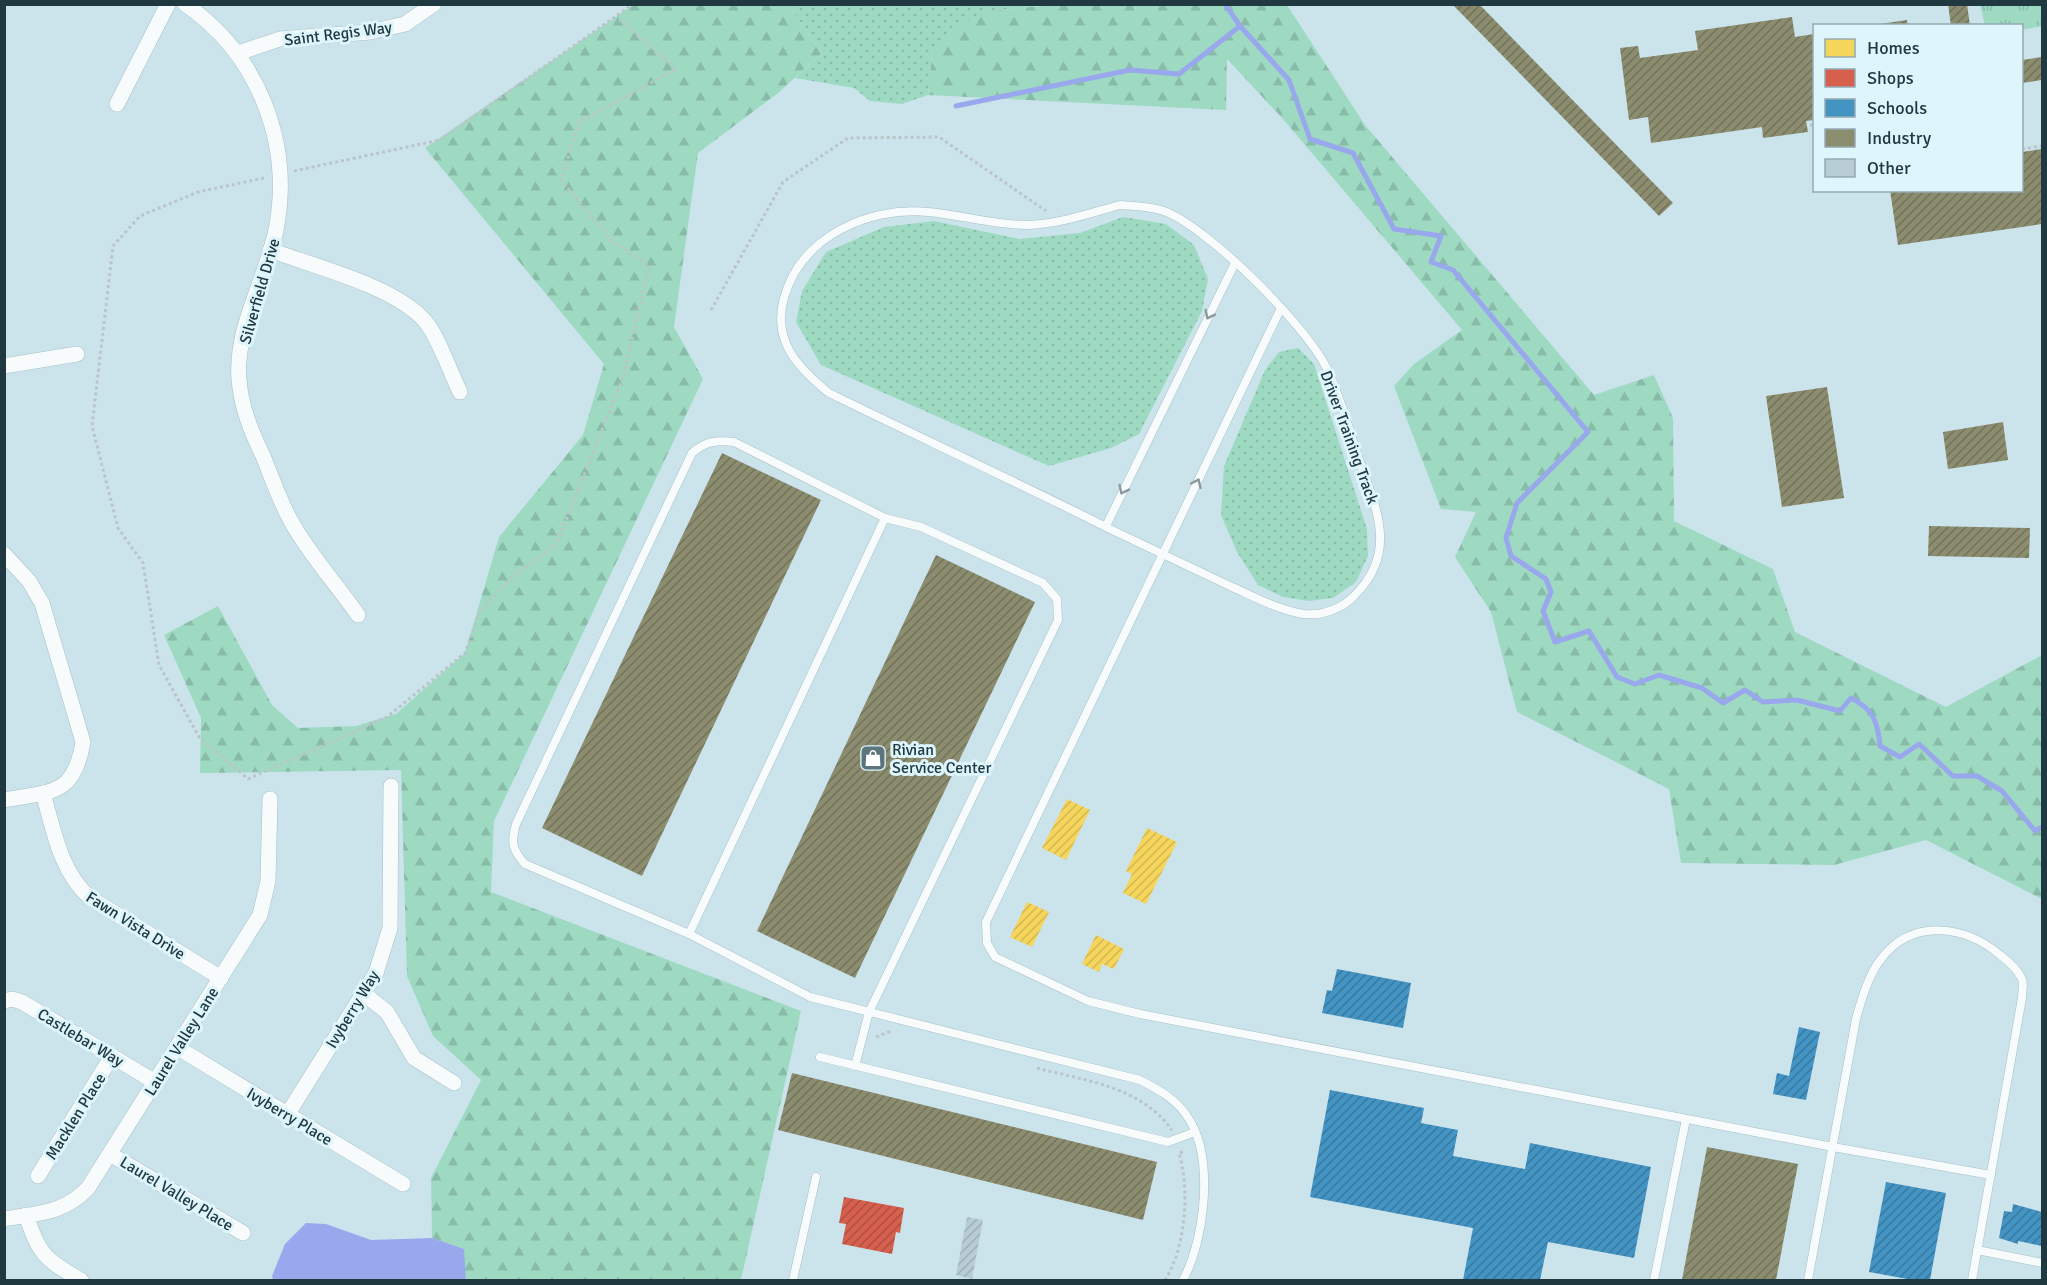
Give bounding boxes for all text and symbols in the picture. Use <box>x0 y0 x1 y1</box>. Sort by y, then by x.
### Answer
street label: Saint Regis Way <box>283 17 394 51</box>
legend <box>1813 24 2023 192</box>
text: Homes <box>1867 37 1920 59</box>
text: Shops <box>1867 67 1914 89</box>
text: Schools <box>1867 97 1927 119</box>
text: Industry <box>1867 127 1932 149</box>
text: Other <box>1867 157 1911 179</box>
street label: Silverfield Drive <box>235 236 285 346</box>
one-way arrow <box>1205 309 1217 320</box>
street label: Driver Training Track <box>1316 368 1383 507</box>
one-way arrow <box>1189 479 1201 490</box>
one-way arrow <box>1118 484 1130 495</box>
place label: Rivian Service Center <box>892 740 991 778</box>
shop icon: Rivian Service Center <box>858 743 888 773</box>
street label: Fawn Vista Drive <box>82 887 189 964</box>
street label: Ivyberry Way <box>322 966 384 1052</box>
street label: Laurel Valley Lane <box>140 983 223 1100</box>
street label: Castlebar Way <box>34 1004 128 1072</box>
street label: Macklen Place <box>41 1070 110 1164</box>
street label: Ivyberry Place <box>243 1083 336 1150</box>
street label: Laurel Valley Place <box>116 1152 237 1236</box>

